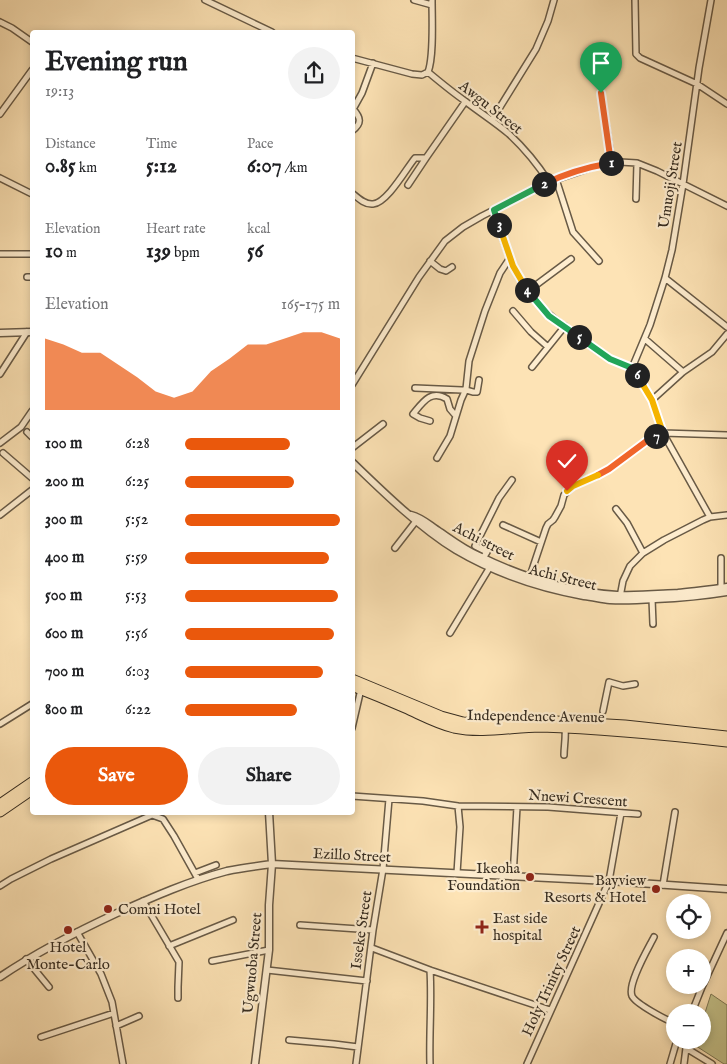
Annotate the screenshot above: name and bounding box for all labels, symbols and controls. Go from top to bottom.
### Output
pin [580,42,622,93]
text: Evening run [45,45,188,80]
button: share [288,47,340,99]
icon: arrive [587,49,615,77]
street label: Awgu Street [454,76,526,138]
text: 19:13 [45,82,74,102]
text: Distance [45,135,96,153]
text: Time [146,135,177,153]
text: Pace [247,135,274,153]
street label: Umuoji Street [654,140,687,230]
pin: 1 [598,150,624,176]
text: 0.85 [45,153,76,180]
text: 5:12 [146,153,177,180]
text: 6:07 [247,153,282,180]
text: 1 [609,154,614,172]
text: km [76,159,97,177]
text: /km [282,159,308,177]
pin: 2 [532,172,556,196]
text: 2 [541,175,548,193]
pin: 3 [486,212,512,238]
text: 3 [497,216,502,234]
text: Elevation [45,220,101,238]
text: Heart rate [146,220,206,238]
text: kcal [247,220,270,238]
text: 10 [45,238,63,265]
text: 139 [146,238,171,265]
text: 56 [247,238,263,265]
text: m [63,244,77,262]
text: bpm [171,244,200,262]
pin: 4 [514,278,540,302]
text: 4 [524,281,531,299]
text: Elevation [45,295,108,315]
text: 165–175 m [281,295,340,315]
pin: 5 [566,324,592,350]
text: 5 [577,328,582,346]
pin: 6 [624,362,650,388]
text: 6 [635,366,640,384]
pin: 7 [644,424,668,448]
text: 7 [653,427,660,445]
text: 100 m [45,434,82,454]
text: 6:28 [125,434,150,454]
pin [546,440,588,491]
icon: check [553,447,581,475]
text: 200 m [45,472,84,492]
text: 6:25 [125,472,149,492]
text: 300 m [45,510,83,530]
text: 5:52 [125,510,148,530]
street label: Achi street [449,517,518,565]
text: 400 m [45,548,84,568]
text: 5:59 [125,548,148,568]
street label: Achi Street [526,560,599,595]
text: 500 m [45,586,82,606]
text: 5:53 [125,586,147,606]
text: 600 m [45,624,83,644]
text: 5:56 [125,624,148,644]
text: 700 m [45,662,84,682]
text: 6:03 [125,662,150,682]
text: 800 m [45,700,83,720]
text: 6:22 [125,700,151,720]
street label: Independence Avenue [467,706,605,727]
button: Save [45,747,188,805]
button: Share [198,747,340,805]
street label: Nnewi Crescent [528,786,628,811]
street label: Ezillo Street [312,844,391,867]
place label: Ikeoha Foundation [447,859,521,895]
marker: Ikeoha Foundation [524,871,536,883]
place label: Bayview Resorts & Hotel [544,871,647,907]
marker: Bayview Resorts & Hotel [650,883,662,895]
street label: Isseke Street [347,890,376,971]
map controls [666,894,711,1049]
button: locate [666,894,711,939]
place label: Comni Hotel [118,900,201,919]
marker: Comni Hotel [102,903,114,915]
place label: East side hospital [493,909,548,945]
street label: Ugwuoba Street [239,912,266,1014]
marker: East side hospital [475,920,489,934]
street label: Holy Trinity Street [518,923,585,1039]
marker: Hotel Monte-Carlo [62,924,74,936]
place label: Hotel Monte-Carlo [26,938,110,974]
button: + [666,949,711,994]
button: − [666,1004,711,1049]

